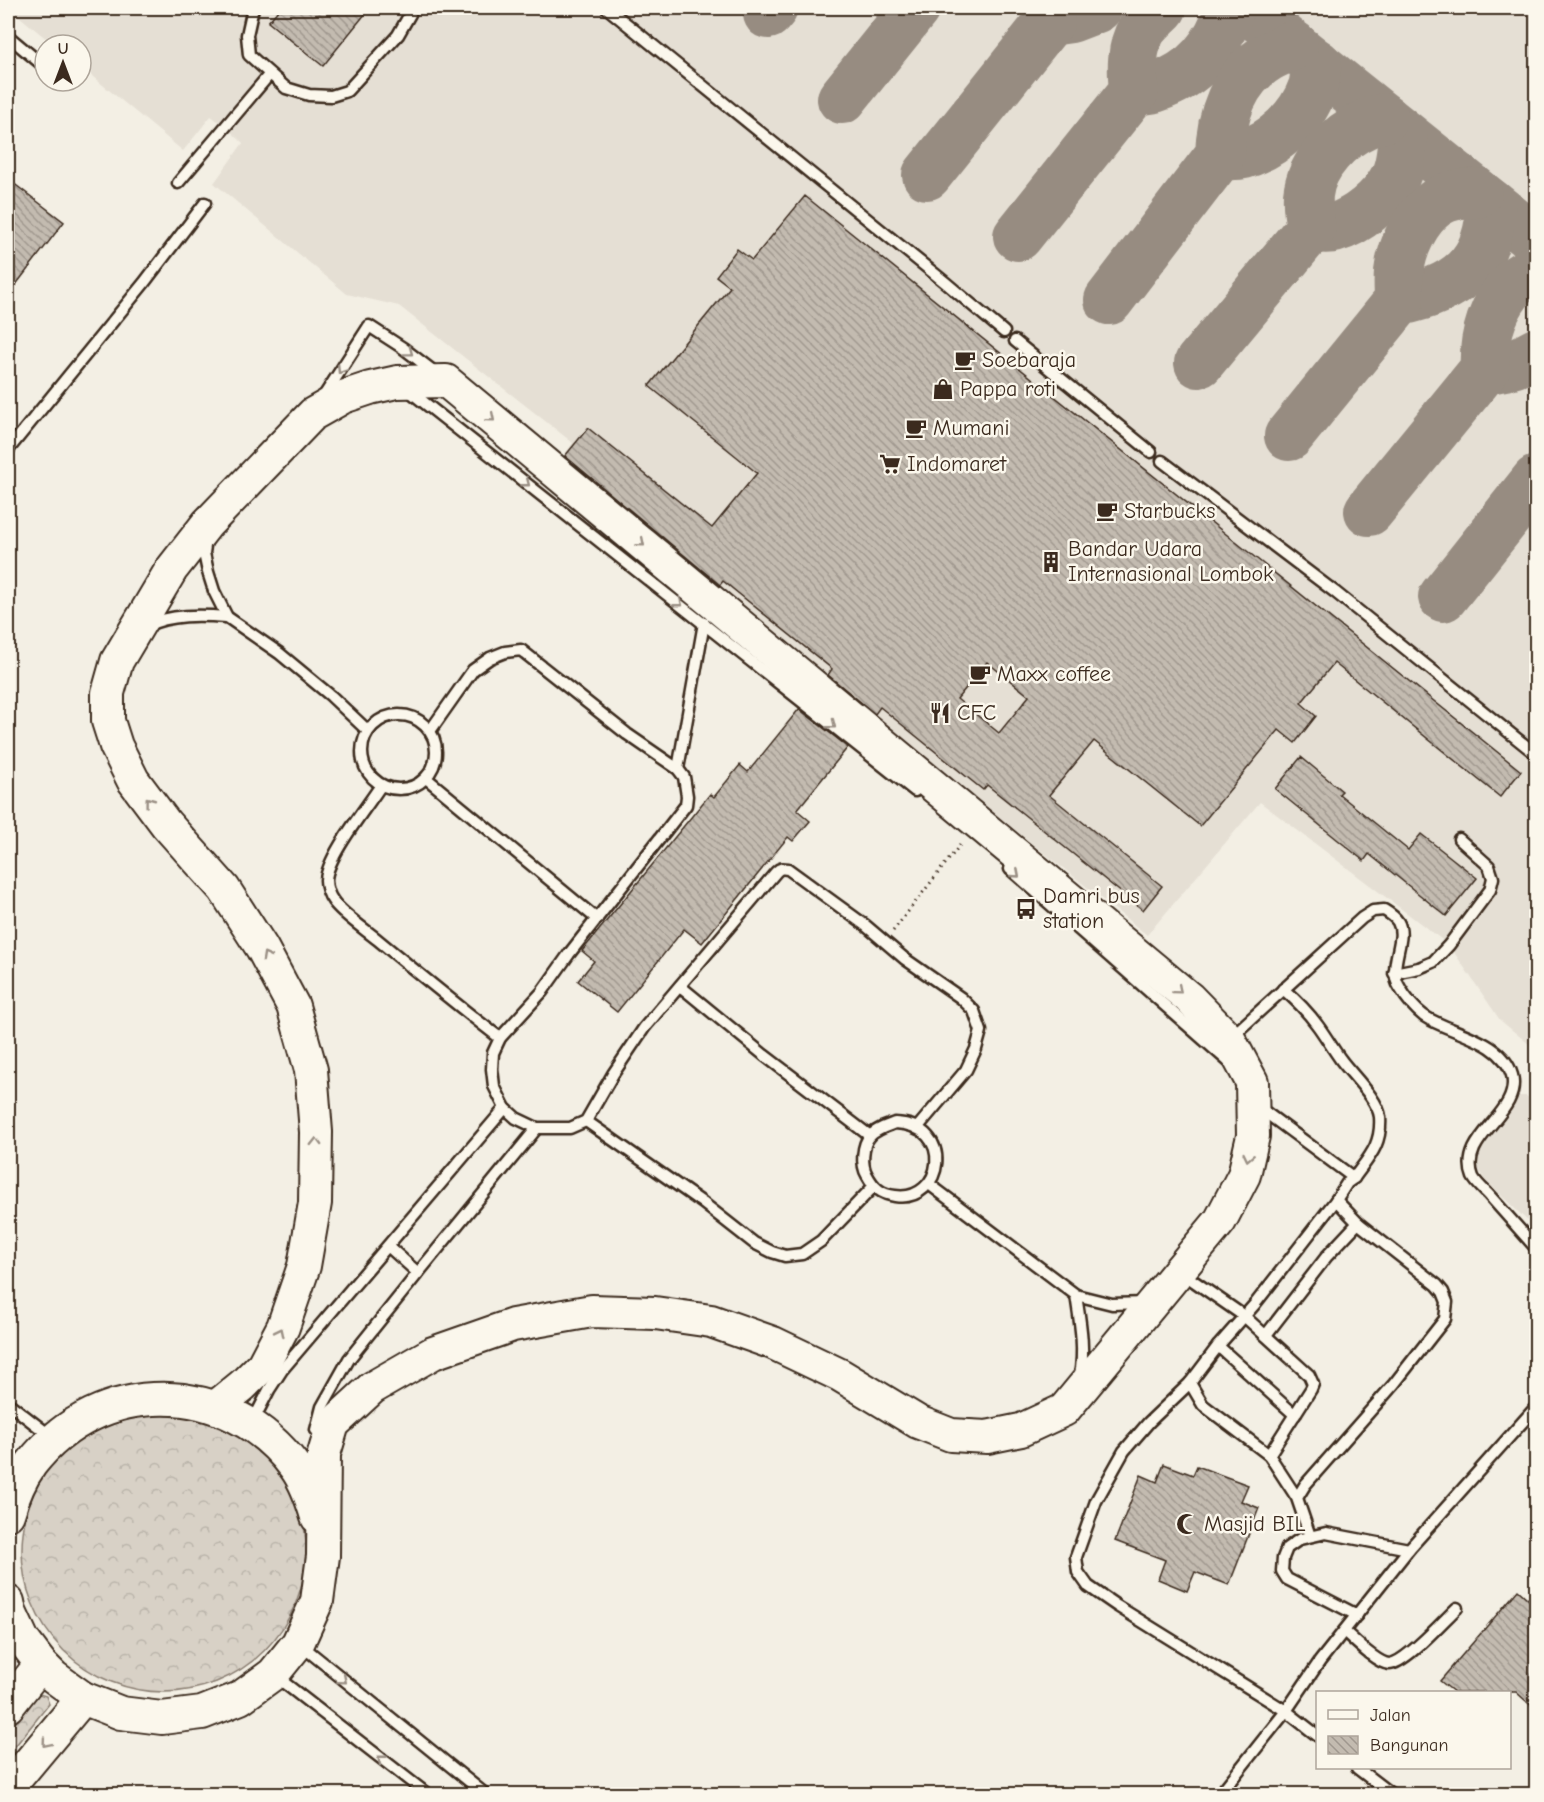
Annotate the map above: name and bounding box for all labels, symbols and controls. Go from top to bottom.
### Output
north arrow [33,33,93,93]
text: U [58,40,68,58]
one-way arrow [402,345,413,356]
place label: Soebaraja [982,347,1076,373]
cafe icon: Soebaraja [953,348,977,372]
one-way arrow [337,363,348,374]
place label: Pappa roti [960,376,1056,402]
shop icon: Pappa roti [931,377,955,401]
one-way arrow [484,411,495,422]
place label: Mumani [933,415,1009,441]
cafe icon: Mumani [904,416,928,440]
place label: Indomaret [907,451,1007,477]
supermarket icon: Indomaret [878,452,902,476]
one-way arrow [519,475,530,486]
place label: Starbucks [1124,498,1215,524]
cafe icon: Starbucks [1095,499,1119,523]
one-way arrow [634,536,645,547]
place label: Bandar Udara Internasional Lombok [1068,536,1274,587]
building icon: Bandar Udara Internasional Lombok [1039,550,1063,574]
one-way arrow [672,596,683,607]
place label: Maxx coffee [997,661,1111,687]
cafe icon: Maxx coffee [968,662,992,686]
place label: CFC [957,700,996,726]
restaurant icon: CFC [928,701,952,725]
one-way arrow [825,717,836,728]
one-way arrow [145,797,156,808]
one-way arrow [1009,867,1019,878]
place label: Damri bus station [1043,883,1140,934]
bus stop icon: Damri bus station [1014,897,1038,921]
one-way arrow [262,952,273,963]
one-way arrow [1172,982,1183,993]
one-way arrow [310,1137,322,1146]
one-way arrow [1243,1152,1256,1162]
one-way arrow [273,1327,285,1338]
place label: Masjid BIL [1204,1511,1305,1537]
mosque icon: Masjid BIL [1175,1512,1199,1536]
one-way arrow [337,1673,348,1684]
legend [1316,1691,1511,1769]
text: Jalan [1370,1705,1411,1726]
text: Bangunan [1370,1735,1448,1756]
one-way arrow [42,1736,53,1747]
one-way arrow [377,1755,388,1766]

